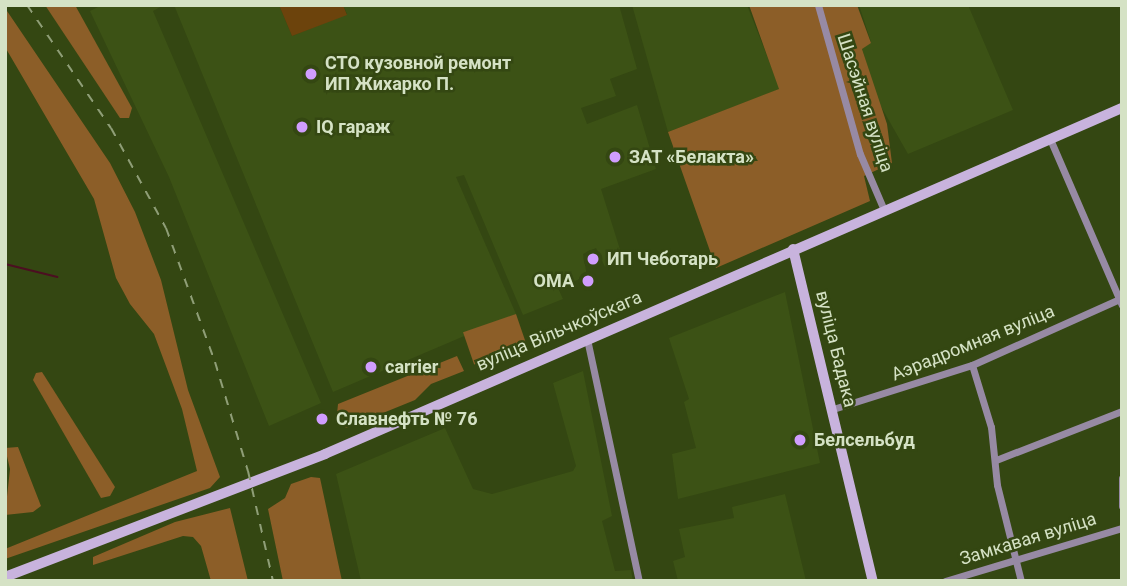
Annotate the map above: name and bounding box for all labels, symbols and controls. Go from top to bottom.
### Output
street label: Шасэйная вуліца [832,31,898,175]
place label: СТО кузовной ремонт ИП Жихарко П. [325,53,511,96]
marker: СТО кузовной ремонт ИП Жихарко П. [303,66,319,82]
place label: IQ гараж [316,116,391,138]
marker: IQ гараж [294,119,310,135]
place label: ЗАТ «Белакта» [629,146,754,168]
marker: ЗАТ «Белакта» [607,149,623,165]
place label: ИП Чеботарь [607,248,718,270]
marker: ИП Чеботарь [585,251,601,267]
place label: ОМА [534,270,574,292]
marker: ОМА [580,273,596,289]
street label: вуліца Вільчкоўскага [473,286,645,376]
street label: вуліца Бадака [811,288,861,410]
street label: Аэрадромная вуліца [888,300,1058,386]
place label: carrier [385,356,438,378]
marker: carrier [363,359,379,375]
place label: Славнефть № 76 [336,408,477,430]
marker: Славнефть № 76 [314,411,330,427]
place label: Белсельбуд [814,429,915,451]
marker: Белсельбуд [792,432,808,448]
street label: Замкавая вуліца [957,508,1099,570]

